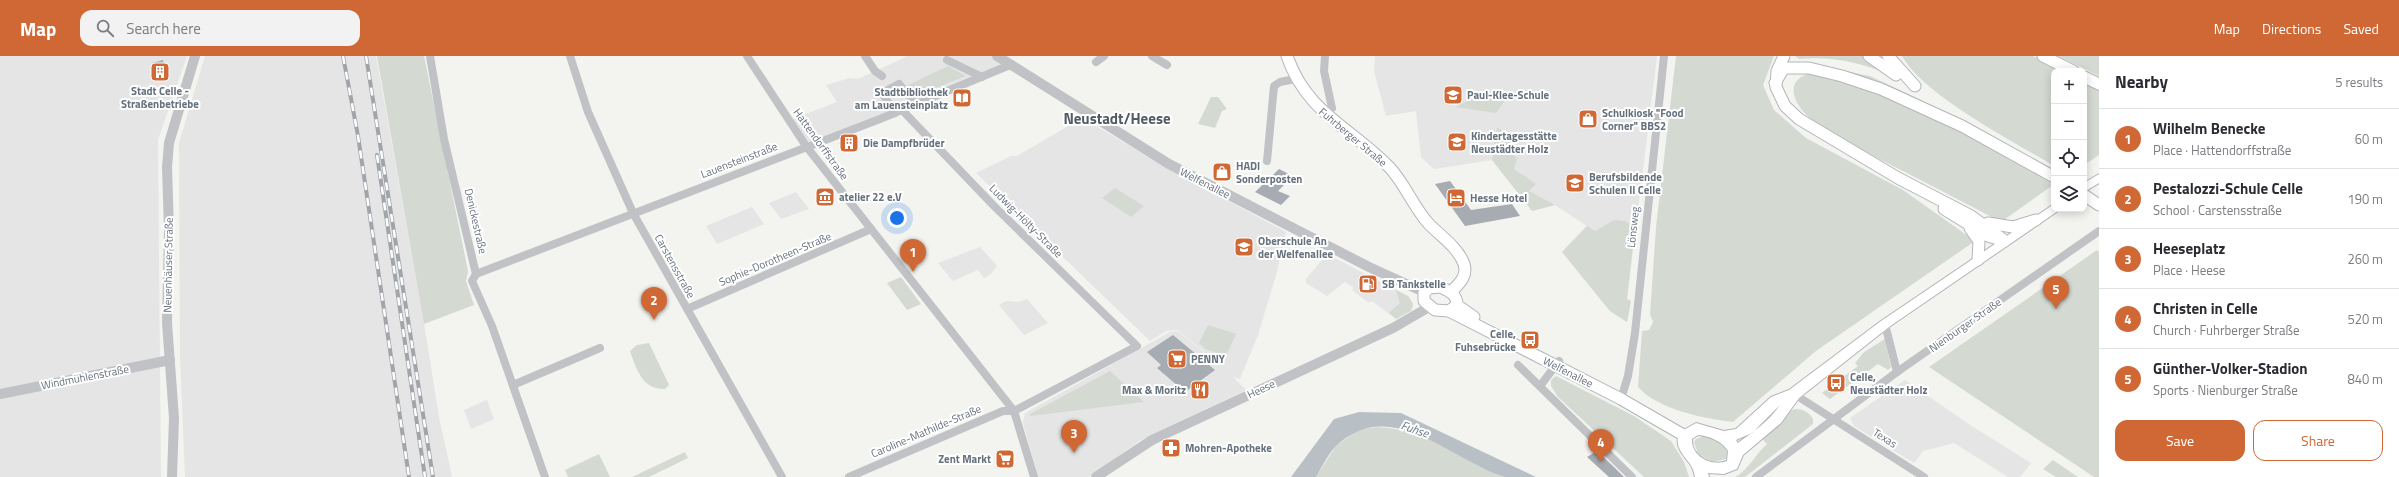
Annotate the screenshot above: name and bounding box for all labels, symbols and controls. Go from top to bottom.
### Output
search box [80,10,360,46]
text: Map [20,14,56,43]
icon: search [94,17,116,39]
text: Search here [126,17,201,40]
text: Map [2214,18,2240,39]
text: Directions [2262,18,2321,39]
text: Saved [2343,18,2379,39]
building icon: Stadt Celle - Straßenbetriebe [149,61,171,83]
map controls [2051,68,2087,212]
button: + [2051,68,2087,104]
text: Nearby [2115,69,2168,95]
text: 5 results [2335,72,2383,92]
place label: Stadt Celle - Straßenbetriebe [121,83,199,112]
place label: Stadtbibliothek am Lauensteinplatz [855,84,948,113]
school or university icon: Paul-Klee-Schule [1442,84,1464,106]
library icon: Stadtbibliothek am Lauensteinplatz [951,87,973,109]
place label: Paul-Klee-Schule [1467,87,1550,103]
street label: Fuhrberger Straße [1315,104,1391,171]
button: − [2051,104,2087,140]
street label: Hattendorffstraße [790,105,853,183]
place label: Schulkiosk "Food Corner" BBS2 [1602,105,1684,134]
district label: Neustadt/Heese [1063,107,1171,130]
shop icon: Schulkiosk "Food Corner" BBS2 [1577,108,1599,130]
text: Wilhelm Benecke [2153,117,2265,140]
place label: Kindertagesstätte Neustädter Holz [1471,128,1557,157]
text: 1 [2124,129,2132,149]
text: 60 m [2355,129,2383,149]
school or university icon: Kindertagesstätte Neustädter Holz [1446,131,1468,153]
building icon: Die Dampfbrüder [838,132,860,154]
place label: Die Dampfbrüder [863,135,945,151]
street label: Lauensteinstraße [698,138,780,182]
button: locate [2051,140,2087,176]
text: Place · Hattendorffstraße [2153,140,2291,160]
place label: HADI Sonderposten [1236,158,1302,187]
shop icon: HADI Sonderposten [1211,161,1233,183]
street label: Welfenallee [1177,164,1233,203]
place label: Berufsbildende Schulen II Celle [1589,169,1662,198]
school or university icon: Berufsbildende Schulen II Celle [1564,172,1586,194]
button: layers [2051,176,2087,212]
text: Pestalozzi-Schule Celle [2153,177,2303,200]
street label: Ludwig-Hölty-Straße [986,181,1067,262]
museum icon: atelier 22 e.V [814,186,836,208]
street label: Denickestraße [461,187,491,256]
hotel icon: Hesse Hotel [1445,187,1467,209]
place label: atelier 22 e.V [839,189,902,205]
text: 2 [2124,189,2132,209]
text: 190 m [2347,189,2383,209]
place label: Hesse Hotel [1470,190,1527,206]
text: School · Carstensstraße [2153,200,2282,220]
street label: Lönsweg [1623,205,1643,248]
your location [887,208,907,228]
street label: Neuenhäuser Straße [159,217,177,313]
street label: Sophie-Dorotheen-Straße [716,228,834,290]
street label: Carstensstraße [651,231,699,301]
place label: Oberschule An der Welfenallee [1258,233,1334,262]
school or university icon: Oberschule An der Welfenallee [1233,236,1255,258]
text: Heeseplatz [2153,237,2225,260]
pin: 1 [900,239,926,272]
text: 3 [2124,249,2132,269]
text: 260 m [2347,249,2383,269]
text: Place · Heese [2153,260,2225,280]
fuel station icon: SB Tankstelle [1357,273,1379,295]
place label: SB Tankstelle [1382,276,1446,292]
pin: 5 [2043,276,2069,309]
pin: 2 [641,287,667,320]
street label: Nienburger Straße [1926,294,2005,356]
text: Christen in Celle [2153,297,2258,320]
text: 4 [2124,309,2132,329]
text: 520 m [2347,309,2383,329]
text: Church · Fuhrberger Straße [2153,320,2299,340]
place label: Celle, Fuhsebrücke [1455,326,1516,355]
bus stop icon: Celle, Fuhsebrücke [1519,329,1541,351]
supermarket icon: PENNY [1166,348,1188,370]
place label: PENNY [1191,351,1226,367]
street label: Welfenallee [1540,353,1596,392]
text: Günther-Volker-Stadion [2153,357,2308,380]
street label: Windmühlenstraße [40,361,131,393]
place label: Celle, Neustädter Holz [1850,369,1927,398]
text: 5 [2124,369,2132,389]
text: 840 m [2347,369,2383,389]
bus stop icon: Celle, Neustädter Holz [1825,372,1847,394]
street label: Heese [1244,375,1278,402]
restaurant icon: Max & Moritz [1189,379,1211,401]
text: Sports · Nienburger Straße [2153,380,2298,400]
place label: Max & Moritz [1122,382,1186,398]
street label: Caroline-Mathilde-Straße [868,400,984,462]
water label: Fuhse [1399,415,1433,443]
pin: 3 [1061,420,1087,453]
button: Save [2115,420,2245,461]
button: Share [2253,420,2383,461]
street label: Texas [1870,424,1900,452]
pin: 4 [1588,429,1614,462]
pharmacy icon: Mohren-Apotheke [1160,437,1182,459]
place label: Mohren-Apotheke [1185,440,1272,456]
supermarket icon: Zent Markt [994,448,1016,470]
place label: Zent Markt [938,451,991,467]

